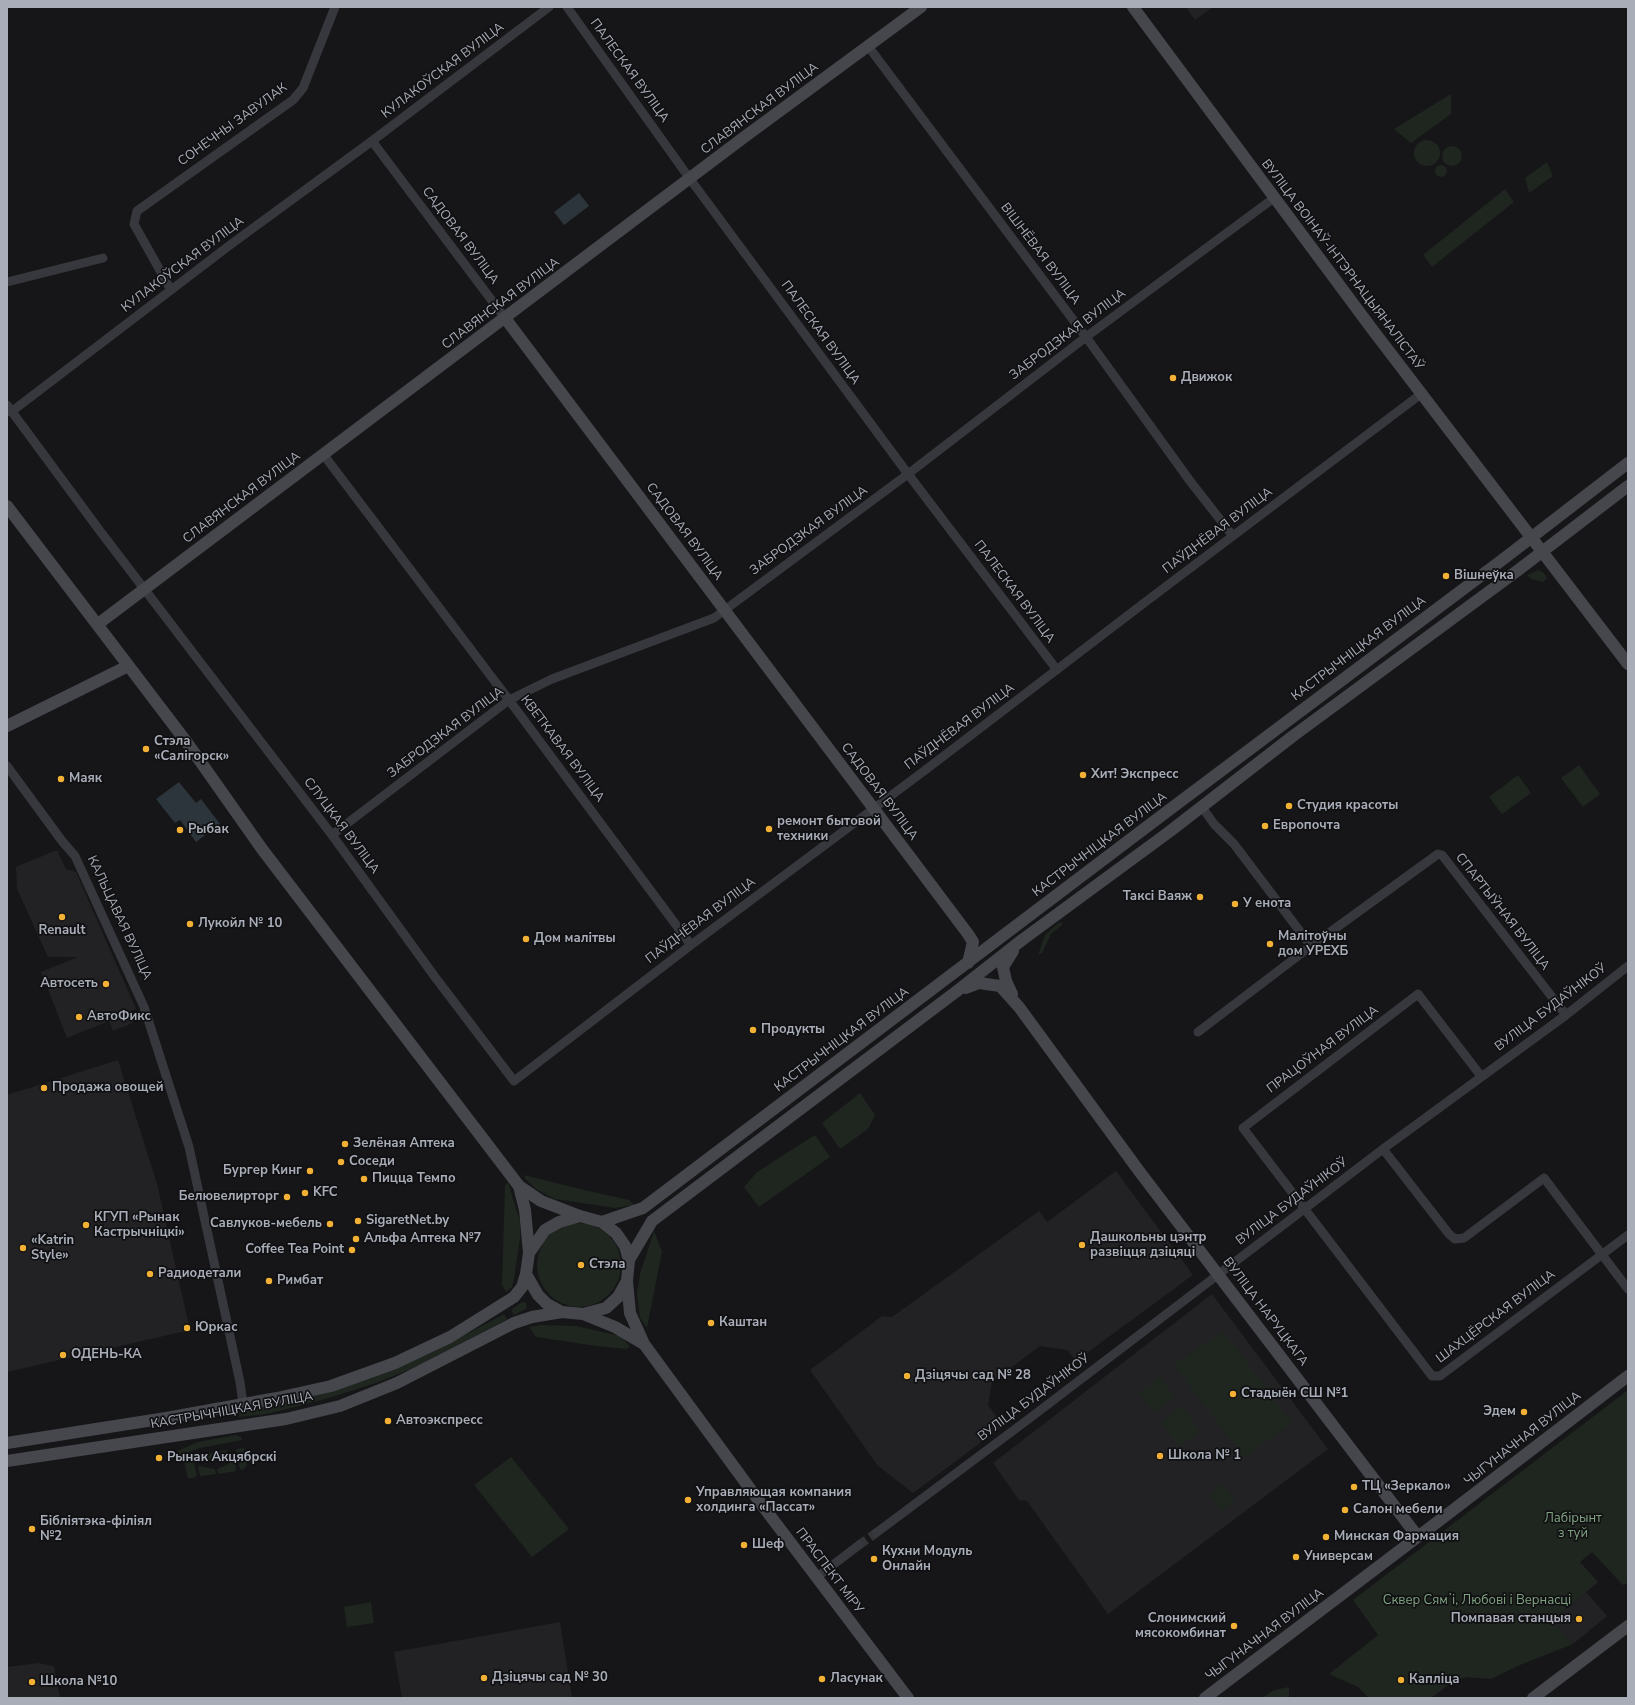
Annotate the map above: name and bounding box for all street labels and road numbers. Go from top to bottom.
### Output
street label: ПАЛЕСКАЯ ВУЛІЦА [586,16,672,126]
street label: КУЛАКОЎСКАЯ ВУЛІЦА [379,20,507,122]
street label: СЛАВЯНСКАЯ ВУЛІЦА [698,60,822,158]
street label: СОНЕЧНЫ ЗАВУЛАК [175,80,291,170]
street label: ВУЛІЦА ВОІНАЎ-ІНТЭРНАЦЫЯНАЛІСТАЎ [1258,157,1426,373]
street label: САДОВАЯ ВУЛІЦА [418,184,502,288]
street label: ВІШНЁВАЯ ВУЛІЦА [997,200,1083,308]
street label: КУЛАКОЎСКАЯ ВУЛІЦА [119,214,247,316]
street label: СЛАВЯНСКАЯ ВУЛІЦА [439,255,563,353]
street label: ПАЛЕСКАЯ ВУЛІЦА [777,278,863,388]
street label: ЗАБРОДЗКАЯ ВУЛІЦА [1007,286,1129,384]
street label: СЛАВЯНСКАЯ ВУЛІЦА [180,449,304,547]
street label: САДОВАЯ ВУЛІЦА [642,480,726,584]
street label: ЗАБРОДЗКАЯ ВУЛІЦА [747,483,871,579]
street label: ПАЎДНЁВАЯ ВУЛІЦА [1160,485,1276,577]
street label: ПАЛЕСКАЯ ВУЛІЦА [970,538,1058,646]
street label: КАСТРЫЧНІЦКАЯ ВУЛІЦА [1289,593,1429,705]
street label: ПАЎДНЁВАЯ ВУЛІЦА [902,681,1018,773]
street label: ЗАБРОДЗКАЯ ВУЛІЦА [385,684,507,782]
street label: КВЕТКАВАЯ ВУЛІЦА [517,693,607,805]
street label: САДОВАЯ ВУЛІЦА [837,740,921,844]
street label: СЛУЦКАЯ ВУЛІЦА [300,775,382,877]
street label: КАСТРЫЧНІЦКАЯ ВУЛІЦА [1030,789,1170,901]
street label: СПАРТЫЎНАЯ ВУЛІЦА [1451,850,1553,974]
street label: КАЛЬЦАВАЯ ВУЛІЦА [83,853,155,983]
street label: ПАЎДНЁВАЯ ВУЛІЦА [643,875,759,967]
street label: ВУЛІЦА БУДАЎНІКОЎ [1492,961,1610,1055]
street label: КАСТРЫЧНІЦКАЯ ВУЛІЦА [772,984,912,1096]
street label: ПРАЦОЎНАЯ ВУЛІЦА [1264,1003,1382,1097]
street label: ВУЛІЦА БУДАЎНІКОЎ [1233,1155,1351,1249]
street label: ВУЛІЦА НАРУЦКАГА [1219,1255,1311,1369]
street label: ШАХЦЁРСКАЯ ВУЛІЦА [1433,1267,1559,1367]
street label: ВУЛІЦА БУДАЎНІКОЎ [975,1351,1093,1445]
street label: КАСТРЫЧНІЦКАЯ ВУЛІЦА [150,1389,314,1433]
street label: ЧЫГУНАЧНАЯ ВУЛІЦА [1462,1389,1584,1489]
street label: ПРАСПЕКТ МІРУ [792,1525,866,1617]
street label: ЧЫГУНАЧНАЯ ВУЛІЦА [1203,1585,1327,1685]

